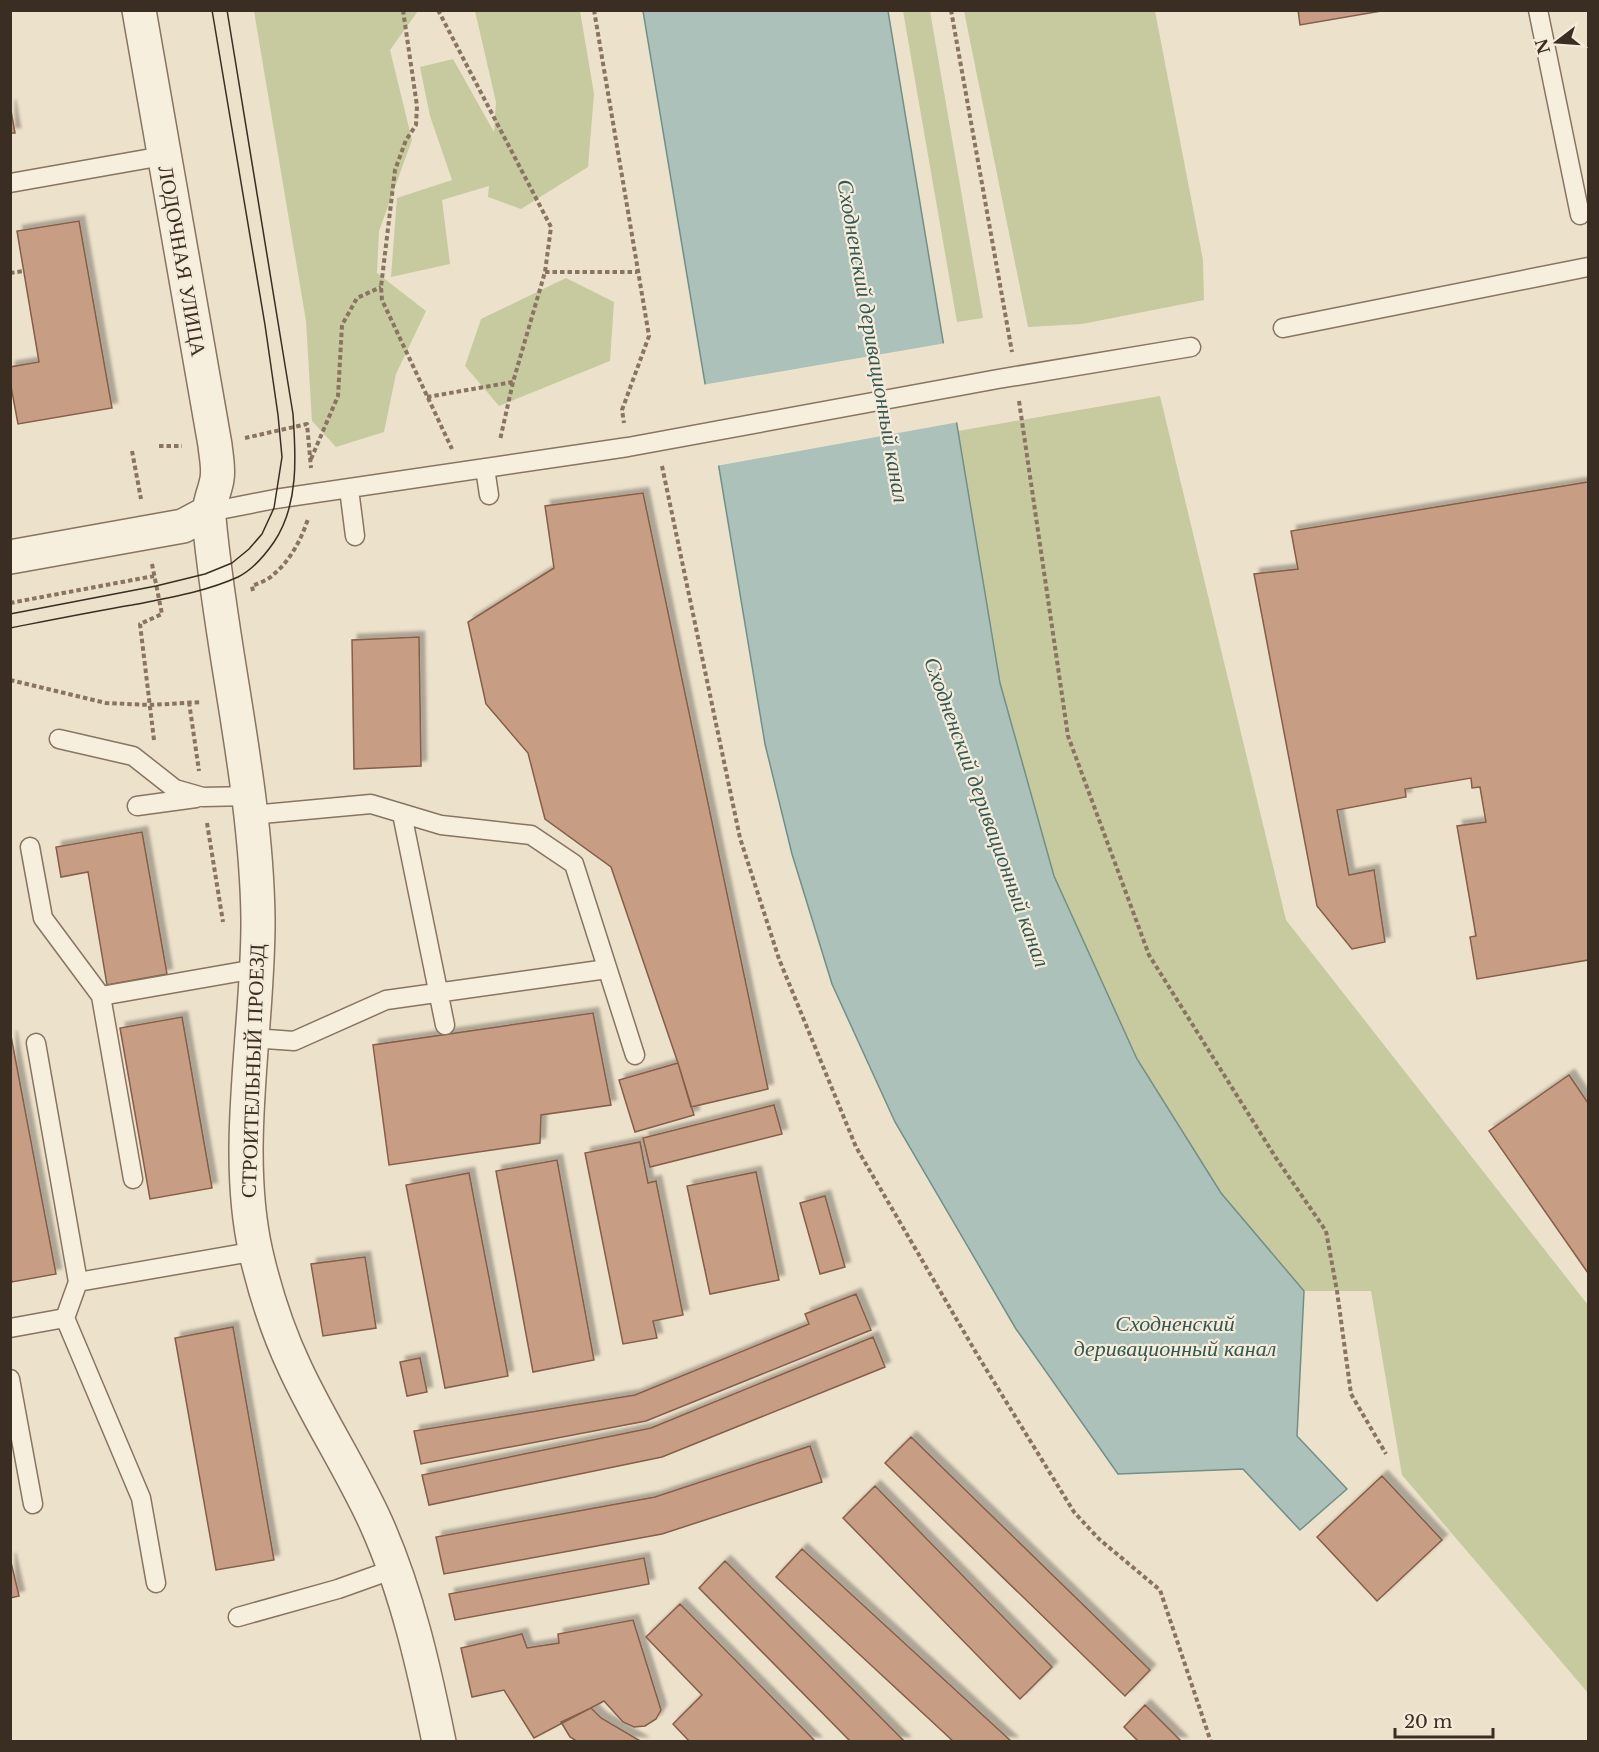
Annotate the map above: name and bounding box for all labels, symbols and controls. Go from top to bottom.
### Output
north arrow [1527,12,1587,72]
text: N [1531,36,1554,57]
street label: ЛОДОЧНАЯ УЛИЦА [152,163,212,359]
water label: Сходненский деривационный канал [831,177,915,505]
water label: Сходненский деривационный канал [918,653,1056,971]
street label: СТРОИТЕЛЬНЫЙ ПРОЕЗД [236,943,270,1199]
water label: Сходненский деривационный канал [1074,1310,1276,1362]
scale bar [1395,1701,1492,1739]
text: 20 m [1404,1711,1452,1733]

